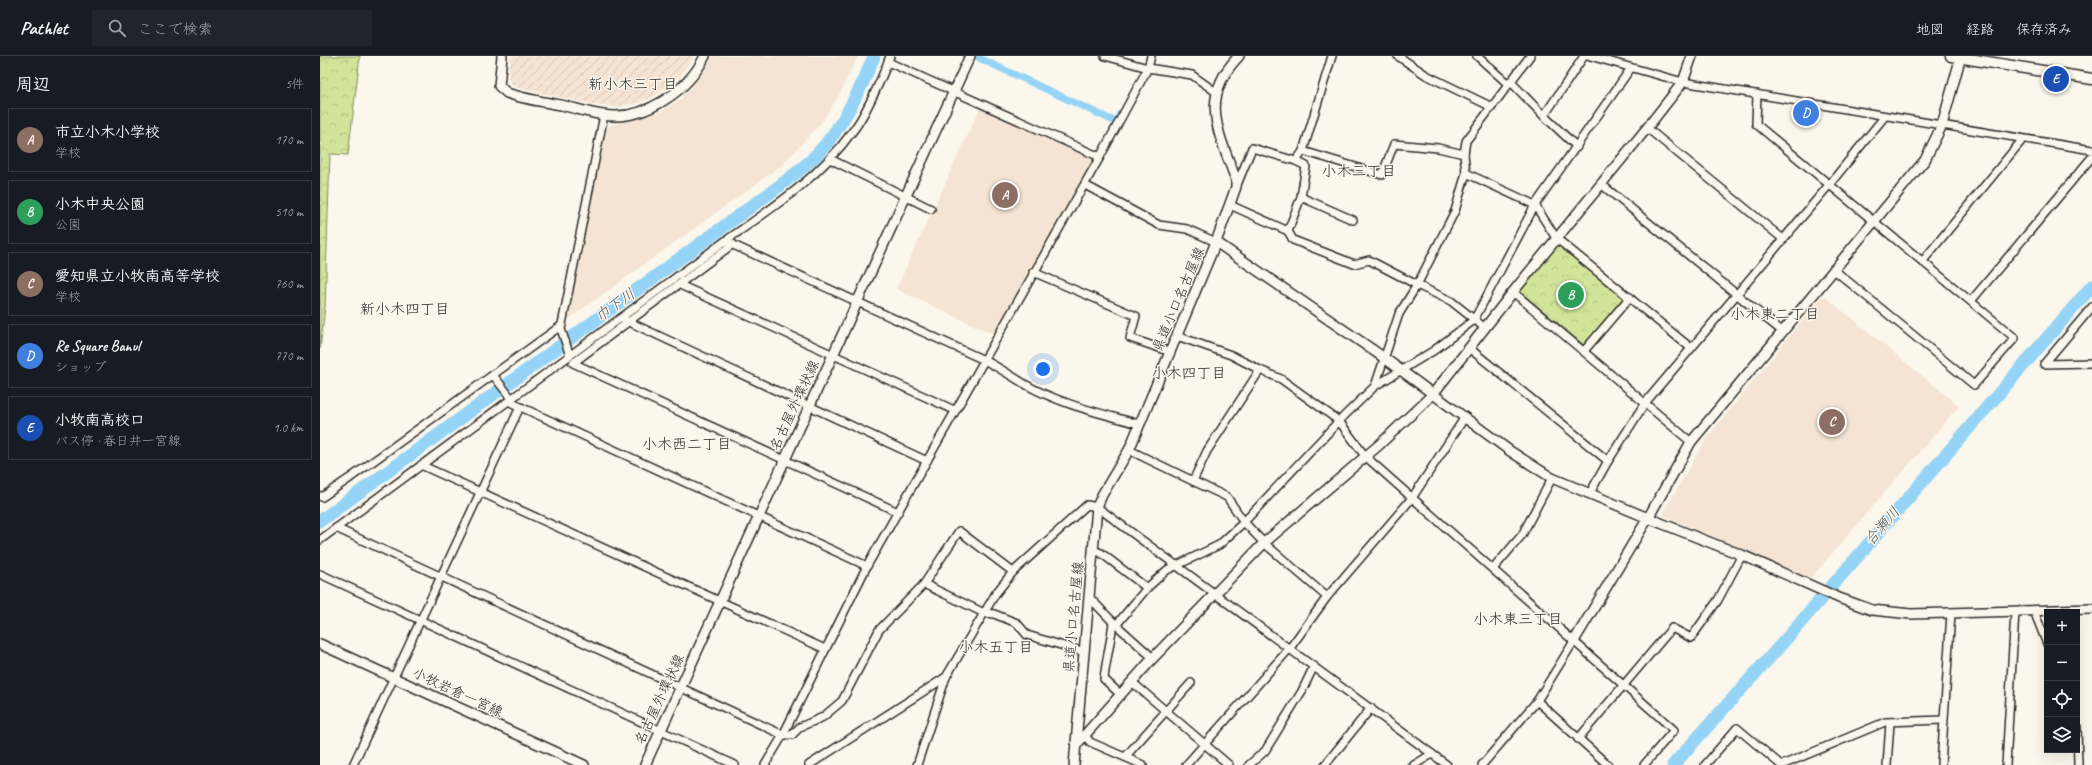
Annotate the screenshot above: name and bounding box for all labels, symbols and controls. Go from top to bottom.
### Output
search box [92,10,372,46]
text: Pathlet [20,16,68,40]
icon: search [106,17,128,39]
text: ここで検索 [138,20,213,39]
text: 地図 [1916,21,1944,38]
text: 経路 [1966,21,1994,38]
text: 保存済み [2016,21,2072,38]
pin: E [2043,64,2069,94]
text: 周辺 [16,74,50,95]
district label: 新小木三丁目 [588,75,678,94]
text: 5件 [285,76,304,92]
pin: D [1793,98,1819,128]
text: 市立小木小学校 [55,123,160,142]
text: A [27,132,33,148]
text: 170 m [275,132,303,148]
text: 学校 [55,145,81,161]
district label: 小木三丁目 [1321,162,1397,181]
pin: A [992,180,1018,210]
text: 小木中央公園 [55,195,145,214]
text: B [27,204,33,220]
text: 510 m [275,204,303,220]
text: 公園 [55,217,81,233]
street label: 県道小口名古屋線 [1149,244,1208,354]
text: 愛知県立小牧南高等学校 [55,267,220,286]
text: C [27,276,33,292]
text: 760 m [275,276,303,292]
pin: B [1558,280,1584,310]
water label: 巾下川 [592,284,639,326]
text: 学校 [55,289,81,305]
district label: 新小木四丁目 [360,300,450,319]
district label: 小木東二丁目 [1730,305,1820,324]
text: Re Square Banul [55,337,140,356]
text: D [26,348,34,364]
text: 770 m [275,348,303,364]
street label: 名古屋外環状線 [766,357,823,453]
text: ショップ [55,359,106,375]
your location [1033,359,1053,379]
district label: 小木四丁目 [1151,364,1227,383]
pin: C [1819,407,1845,437]
text: 小牧南高校口 [55,411,145,430]
text: E [27,420,33,436]
text: 1.0 km [273,420,303,436]
text: バス停 · 春日井一宮線 [55,433,181,449]
district label: 小木西二丁目 [642,435,732,454]
water label: 合瀬川 [1860,503,1904,550]
street label: 県道小口名古屋線 [1060,561,1087,674]
map controls [2044,609,2080,753]
button: + [2044,609,2080,645]
district label: 小木東三丁目 [1473,610,1563,629]
district label: 小木五丁目 [958,638,1034,657]
button: − [2044,645,2080,681]
street label: 名古屋外環状線 [631,651,688,747]
street label: 小牧岩倉一宮線 [410,664,506,721]
button: locate [2044,681,2080,717]
button: layers [2044,717,2080,753]

